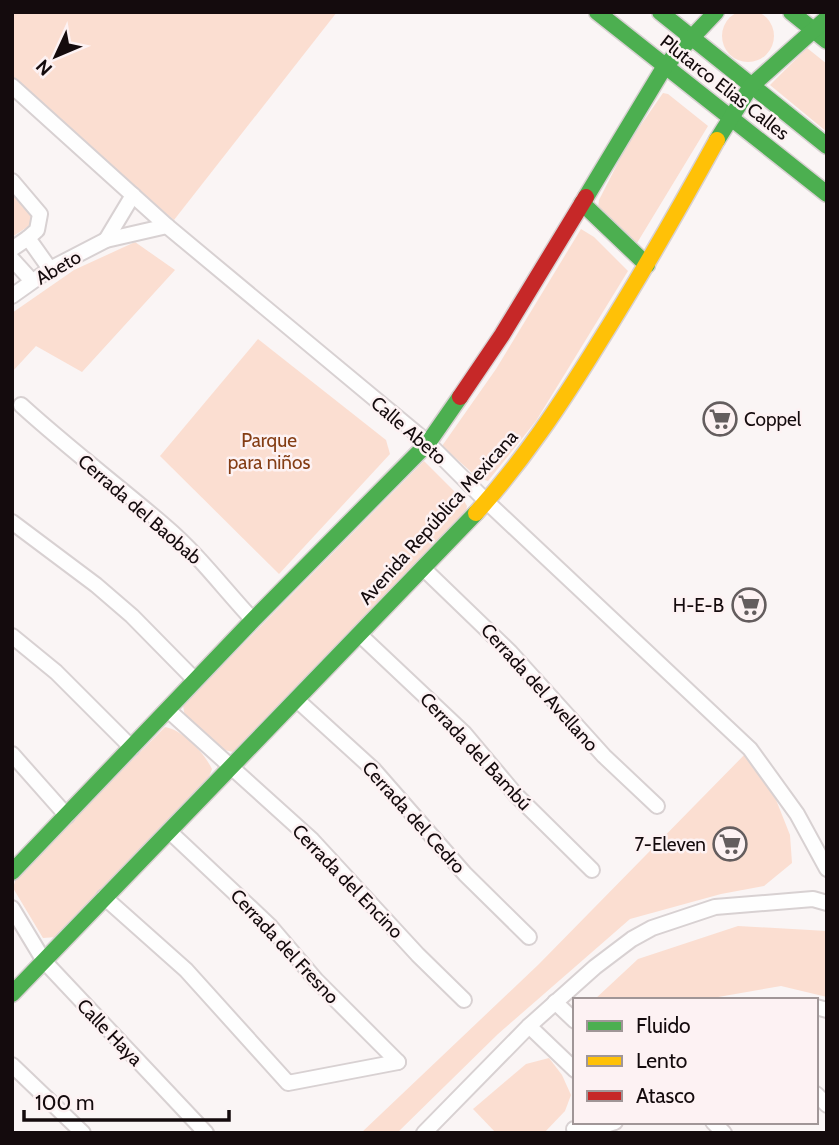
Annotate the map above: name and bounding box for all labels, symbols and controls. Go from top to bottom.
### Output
north arrow [21,21,91,91]
street label: Plutarco Elias Calles [656,30,794,145]
text: N [31,55,57,80]
street label: Abeto [31,245,85,290]
street label: Calle Abeto [366,391,451,469]
supermarket icon: Coppel [701,400,739,438]
place label: Coppel [744,408,802,431]
street label: Avenida República Mexicana [354,426,523,609]
park label: Parque para niños [228,429,310,474]
street label: Cerrada del Baobab [73,449,206,569]
supermarket icon: H-E-B [730,586,768,624]
place label: H-E-B [673,594,724,617]
street label: Cerrada del Avellano [476,619,603,756]
street label: Cerrada del Bambú [415,688,536,815]
street label: Cerrada del Cedro [357,756,470,878]
street label: Cerrada del Encino [287,819,408,943]
supermarket icon: 7-Eleven [711,825,749,863]
place label: 7-Eleven [635,833,706,856]
street label: Cerrada del Fresno [226,884,344,1009]
street label: Calle Haya [72,994,147,1071]
legend [573,998,818,1124]
text: Fluido [636,1013,691,1038]
text: Lento [636,1048,687,1073]
scale bar [24,1078,229,1122]
text: Atasco [636,1083,695,1108]
text: 100 m [35,1090,94,1115]

